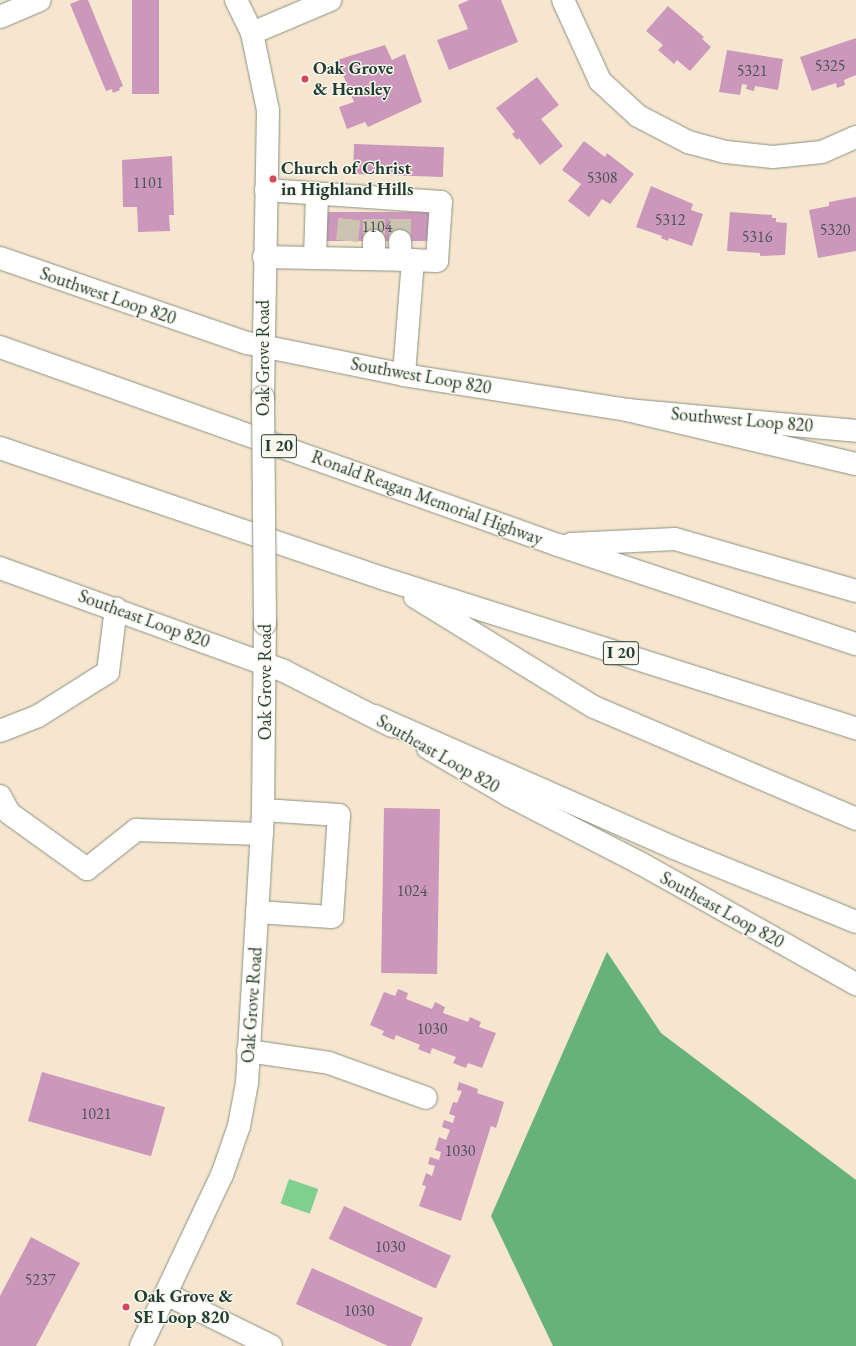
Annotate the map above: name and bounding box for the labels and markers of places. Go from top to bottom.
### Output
place label: Oak Grove & Hensley [313,58,393,100]
marker: Oak Grove & Hensley [300,74,310,84]
place label: Church of Christ in Highland Hills [281,158,413,200]
marker: Church of Christ in Highland Hills [268,174,278,184]
place label: Oak Grove & SE Loop 820 [134,1286,233,1328]
marker: Oak Grove & SE Loop 820 [121,1302,131,1312]

